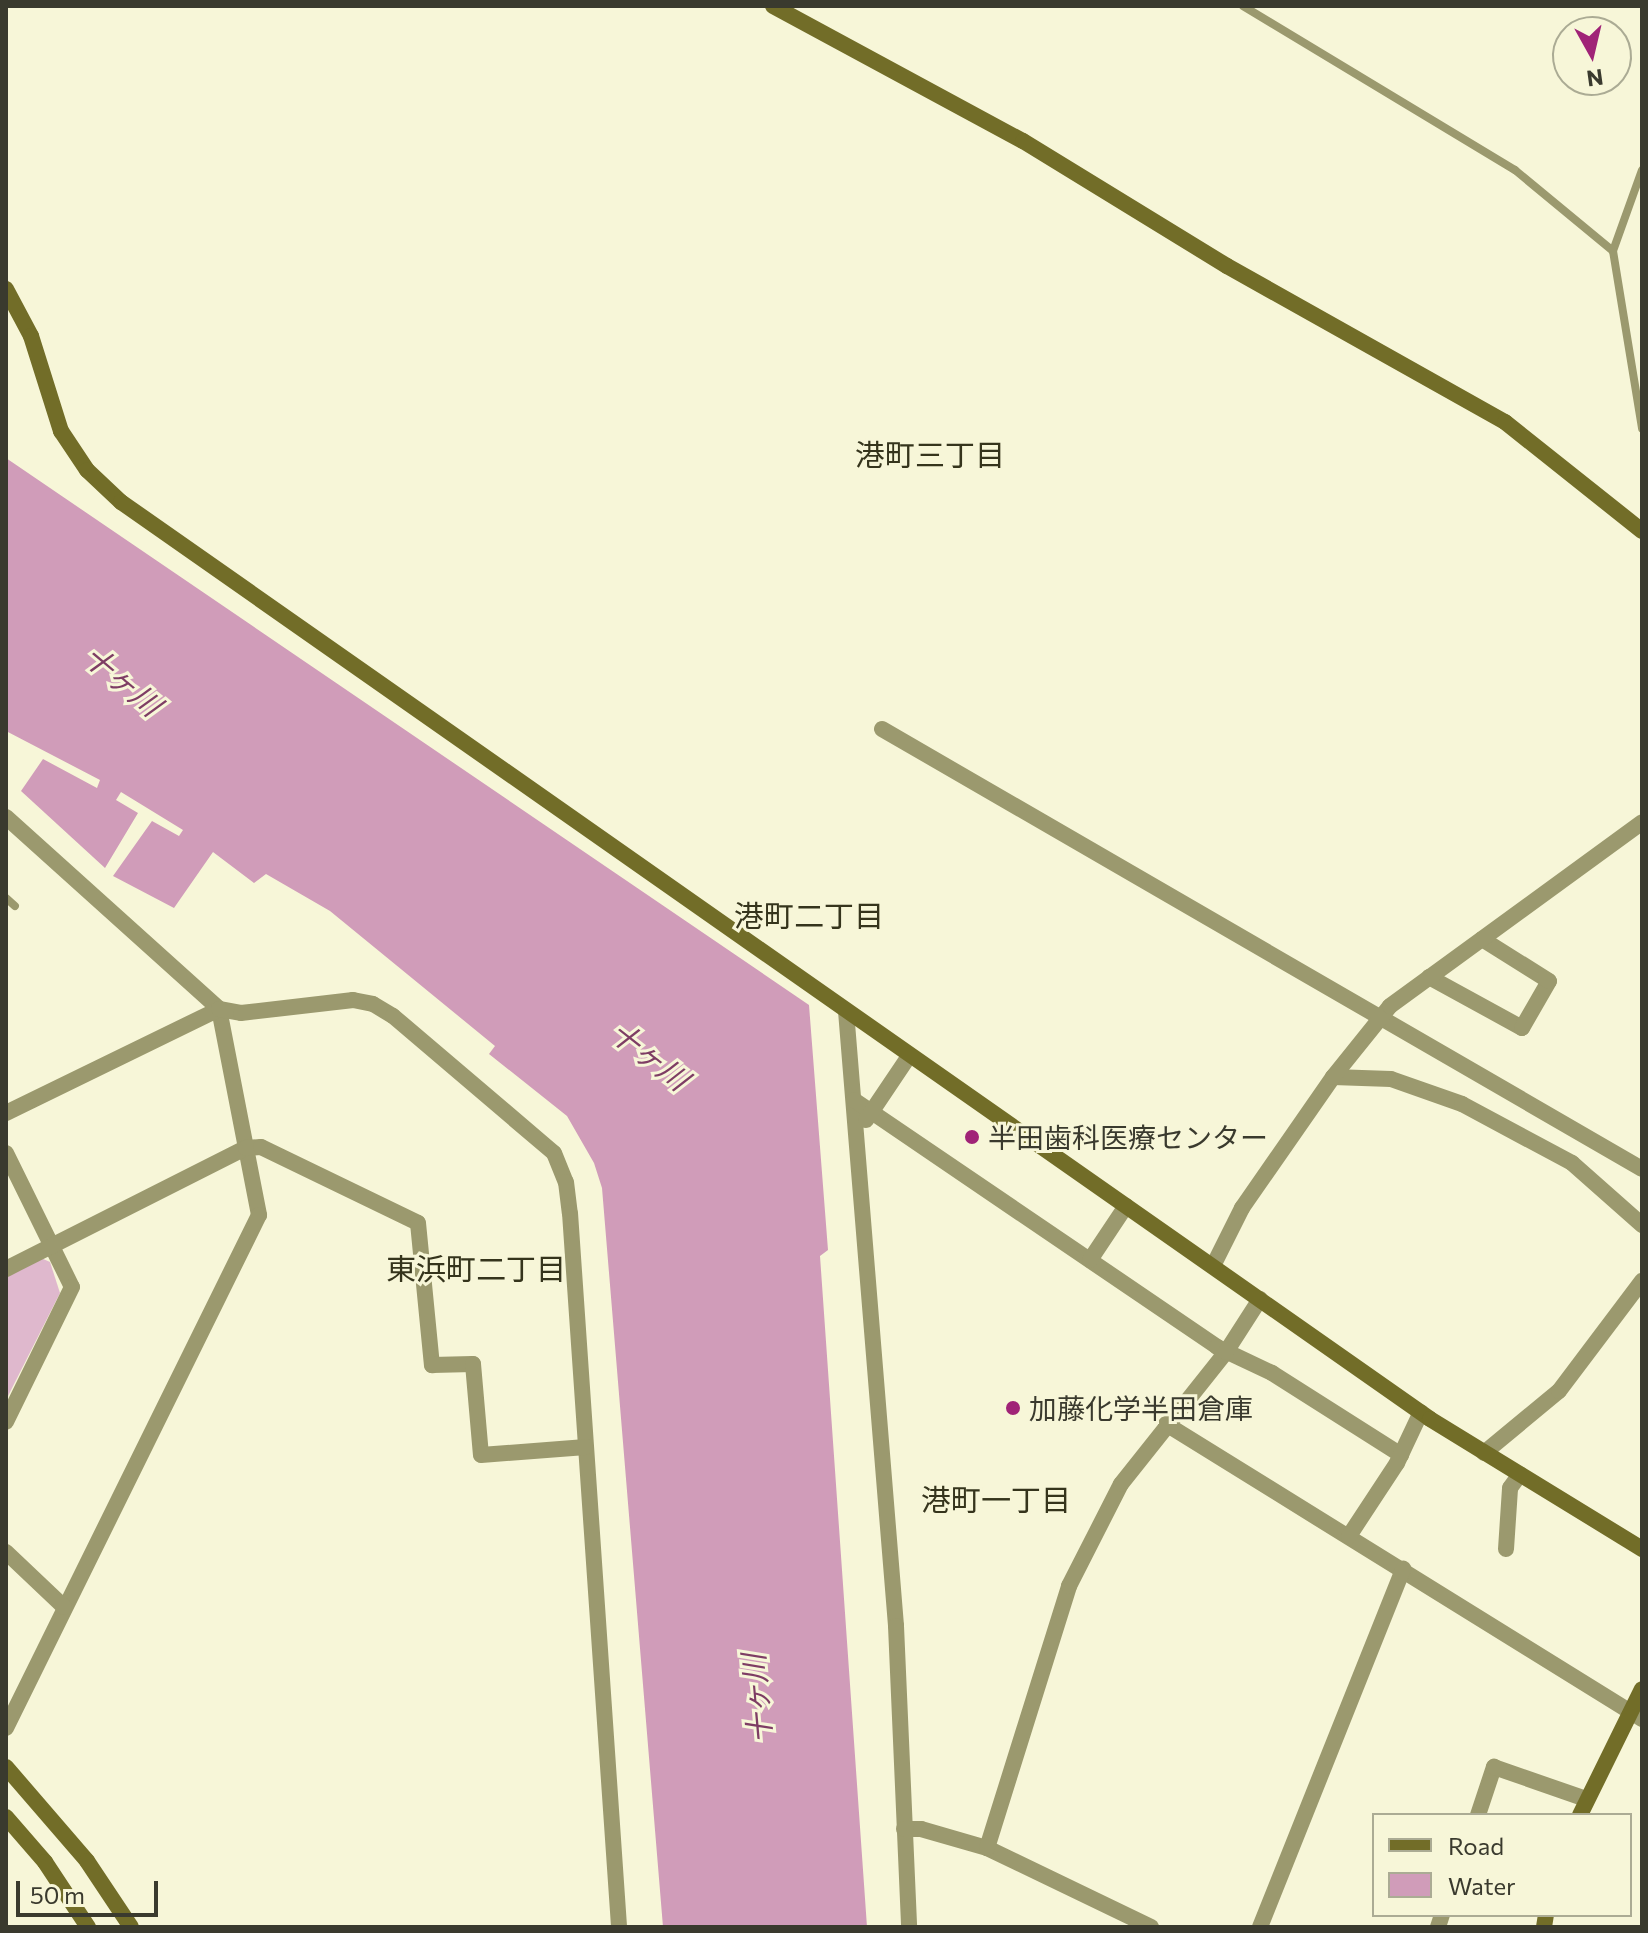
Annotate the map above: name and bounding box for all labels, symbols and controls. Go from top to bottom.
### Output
north arrow [1552,16,1632,96]
text: N [1585,64,1605,93]
district label: 港町三丁目 [855,436,1005,472]
water label: 十ヶ川 [77,637,169,723]
district label: 港町二丁目 [734,897,884,933]
water label: 十ヶ川 [603,1013,697,1097]
place label: 半田歯科医療センター [988,1120,1268,1154]
marker: 半田歯科医療センター [963,1128,981,1146]
district label: 東浜町二丁目 [386,1250,566,1286]
place label: 加藤化学半田倉庫 [1029,1391,1253,1425]
marker: 加藤化学半田倉庫 [1004,1399,1022,1417]
district label: 港町一丁目 [921,1481,1071,1517]
water label: 十ヶ川 [734,1653,778,1745]
legend [1372,1813,1632,1917]
text: Road [1448,1831,1504,1860]
scale bar [20,1865,162,1915]
text: Water [1448,1871,1516,1900]
text: 50 m [30,1880,85,1909]

